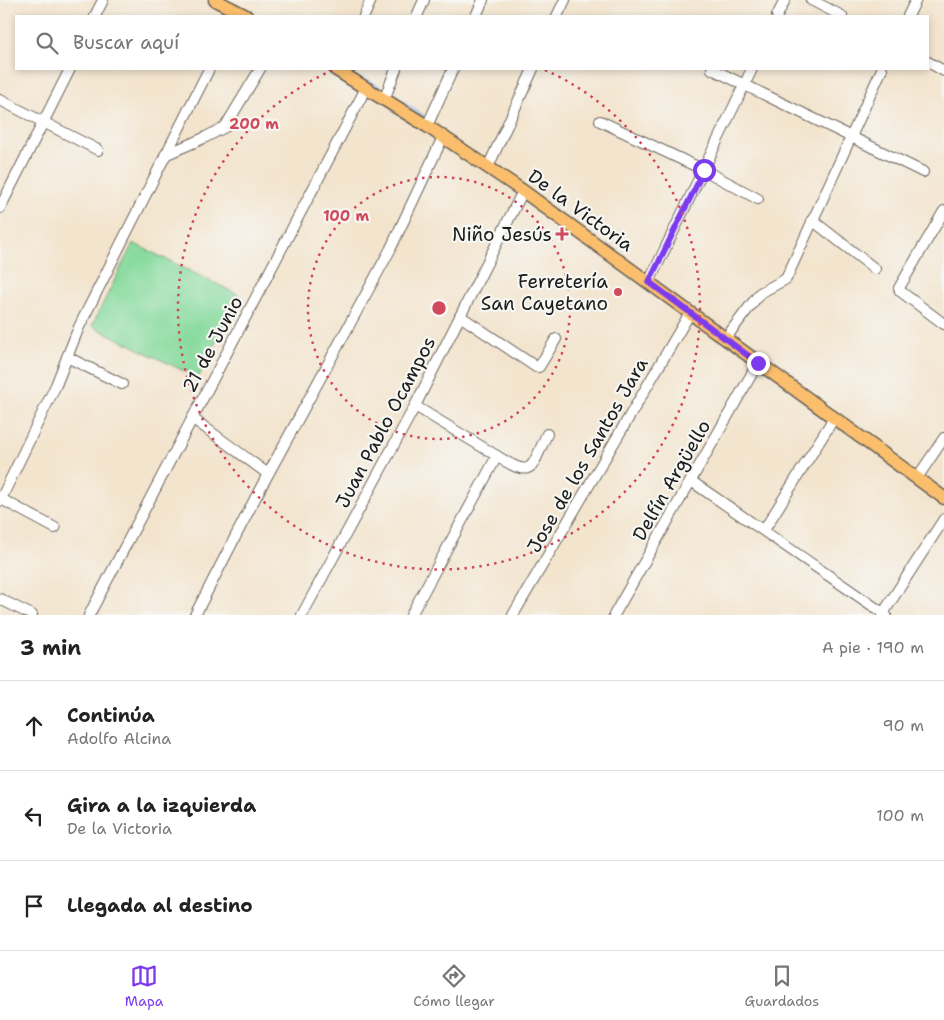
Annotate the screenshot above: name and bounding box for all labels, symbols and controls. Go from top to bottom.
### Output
search box [15,15,929,70]
icon: search [33,29,61,57]
text: Buscar aquí [73,30,179,55]
text: 200 m [229,114,279,134]
route start [693,159,716,182]
street label: De la Victoria [523,164,639,257]
text: 100 m [323,206,369,226]
place label: Niño Jesús [452,222,552,247]
marker: Niño Jesús [556,228,568,240]
place label: Ferretería San Cayetano [481,269,608,316]
marker: Ferretería San Cayetano [612,286,624,298]
street label: 21 de Junio [177,292,248,397]
centre of rings [430,299,448,317]
street label: Juan Pablo Ocampos [330,332,441,512]
route end [747,352,770,375]
street label: Jose de los Santos Jara [521,353,654,557]
street label: Delfín Argüello [627,415,716,545]
text: 3 min [20,634,81,662]
text: A pie · 190 m [822,637,924,658]
text: Continúa [67,703,155,728]
icon: ahead [20,712,48,740]
text: 90 m [883,715,924,736]
text: Adolfo Alcina [67,728,171,749]
text: Gira a la izquierda [67,793,256,818]
icon: left [20,802,48,830]
text: 100 m [876,805,924,826]
text: De la Victoria [67,818,172,839]
icon: arrive [20,892,48,920]
text: Llegada al destino [67,893,253,918]
tab: Mapa [125,962,164,1010]
tab: Cómo llegar [413,962,495,1010]
tab: Guardados [745,962,819,1010]

